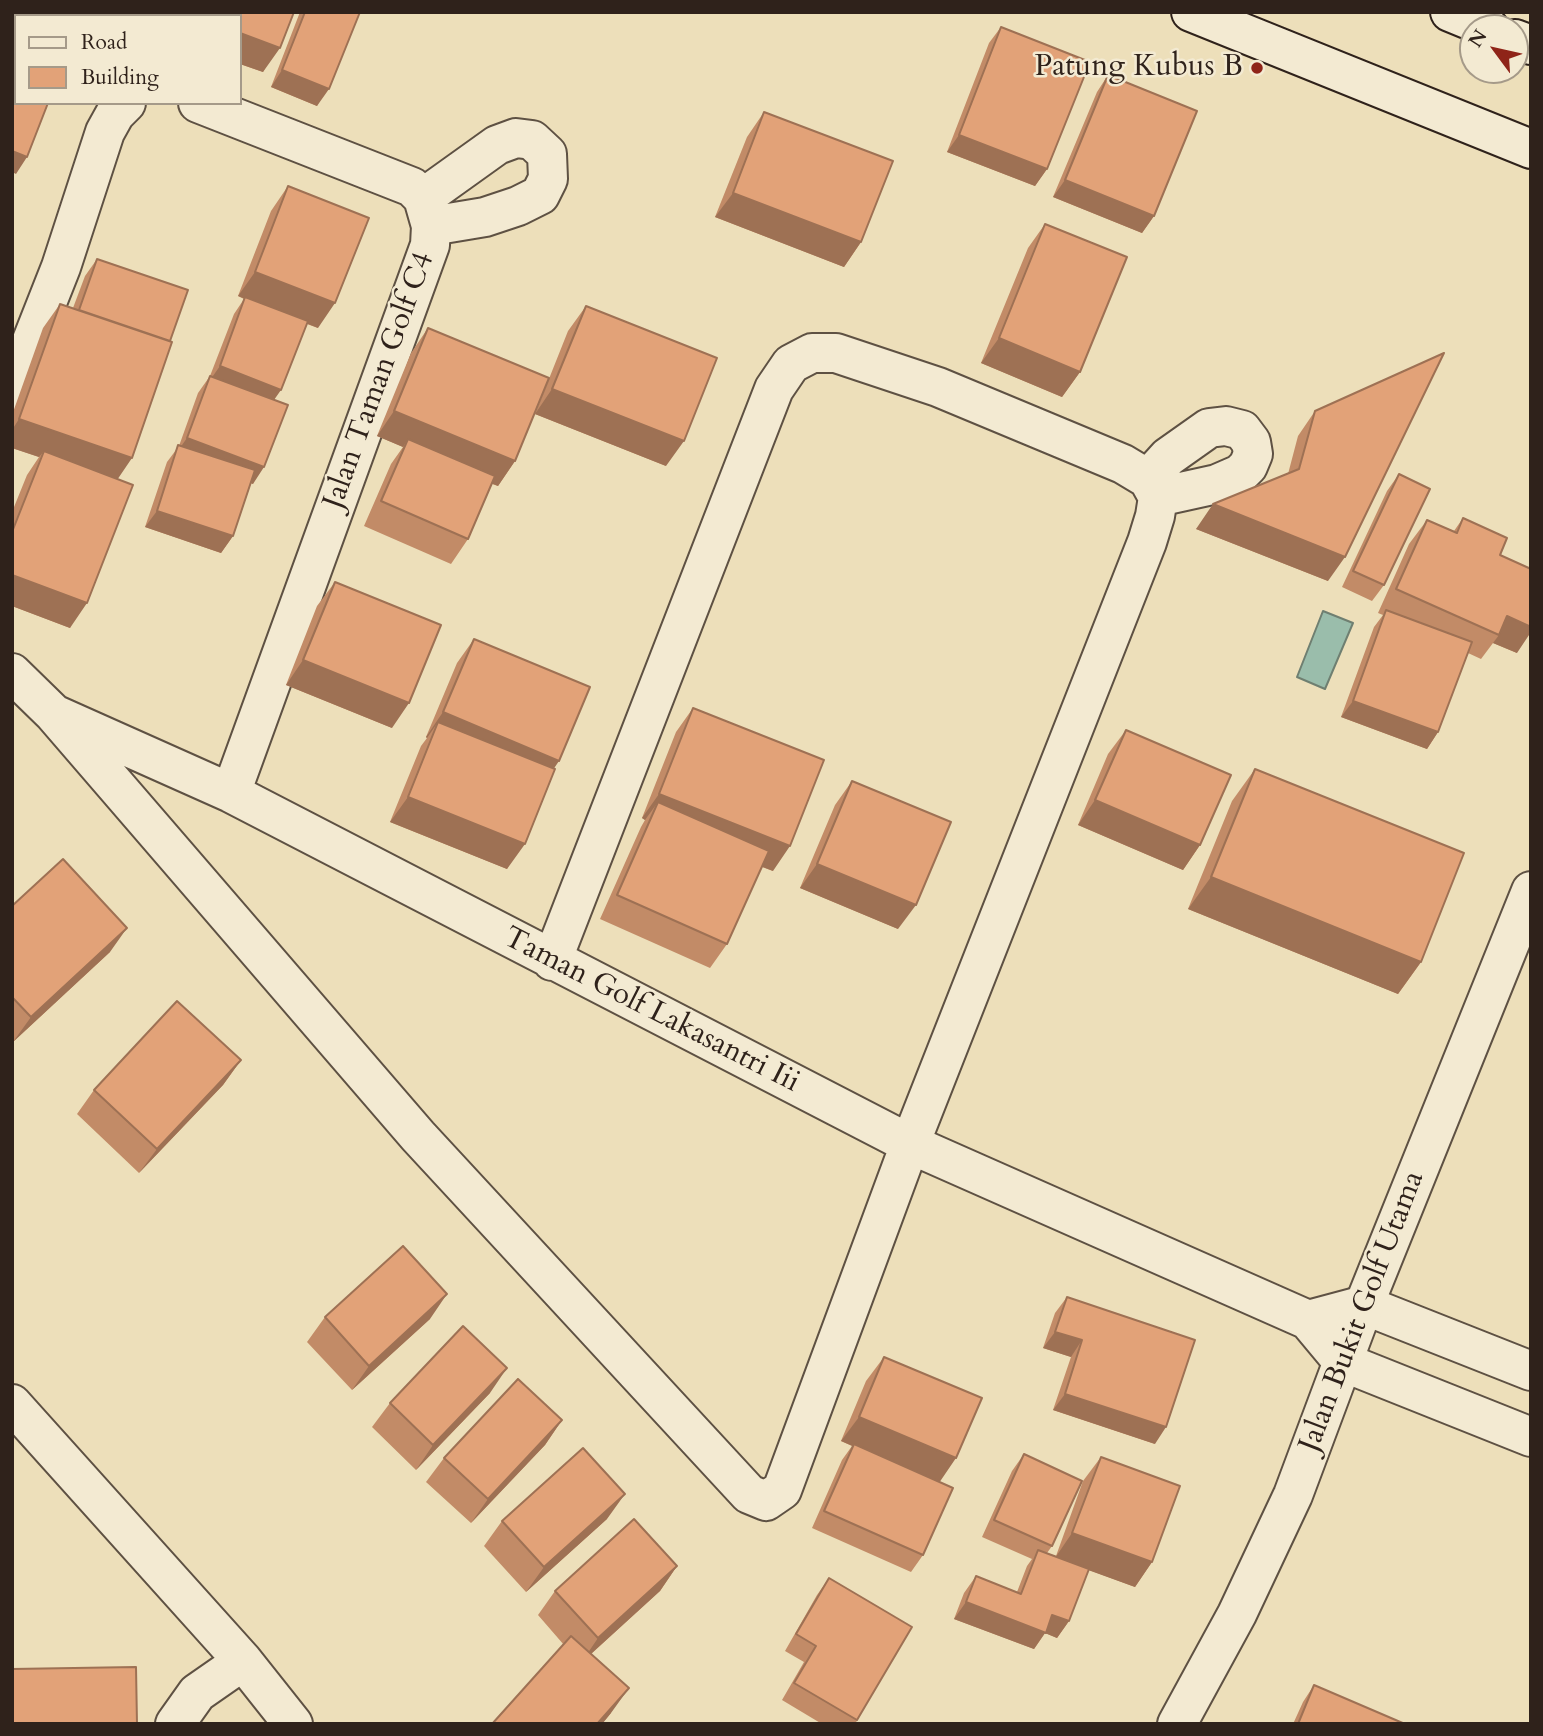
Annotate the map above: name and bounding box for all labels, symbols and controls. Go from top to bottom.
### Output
legend [14,14,242,105]
north arrow [1459,14,1529,84]
text: N [1463,25,1493,53]
text: Road [81,28,127,57]
place label: Patung Kubus B [1035,50,1243,86]
marker: Patung Kubus B [1249,60,1265,76]
text: Building [81,63,159,92]
street label: Jalan Taman Golf C4 [317,248,443,514]
street label: Taman Golf Lakasantri Iii [497,921,805,1101]
street label: Jalan Bukit Golf Utama [1293,1167,1433,1457]

